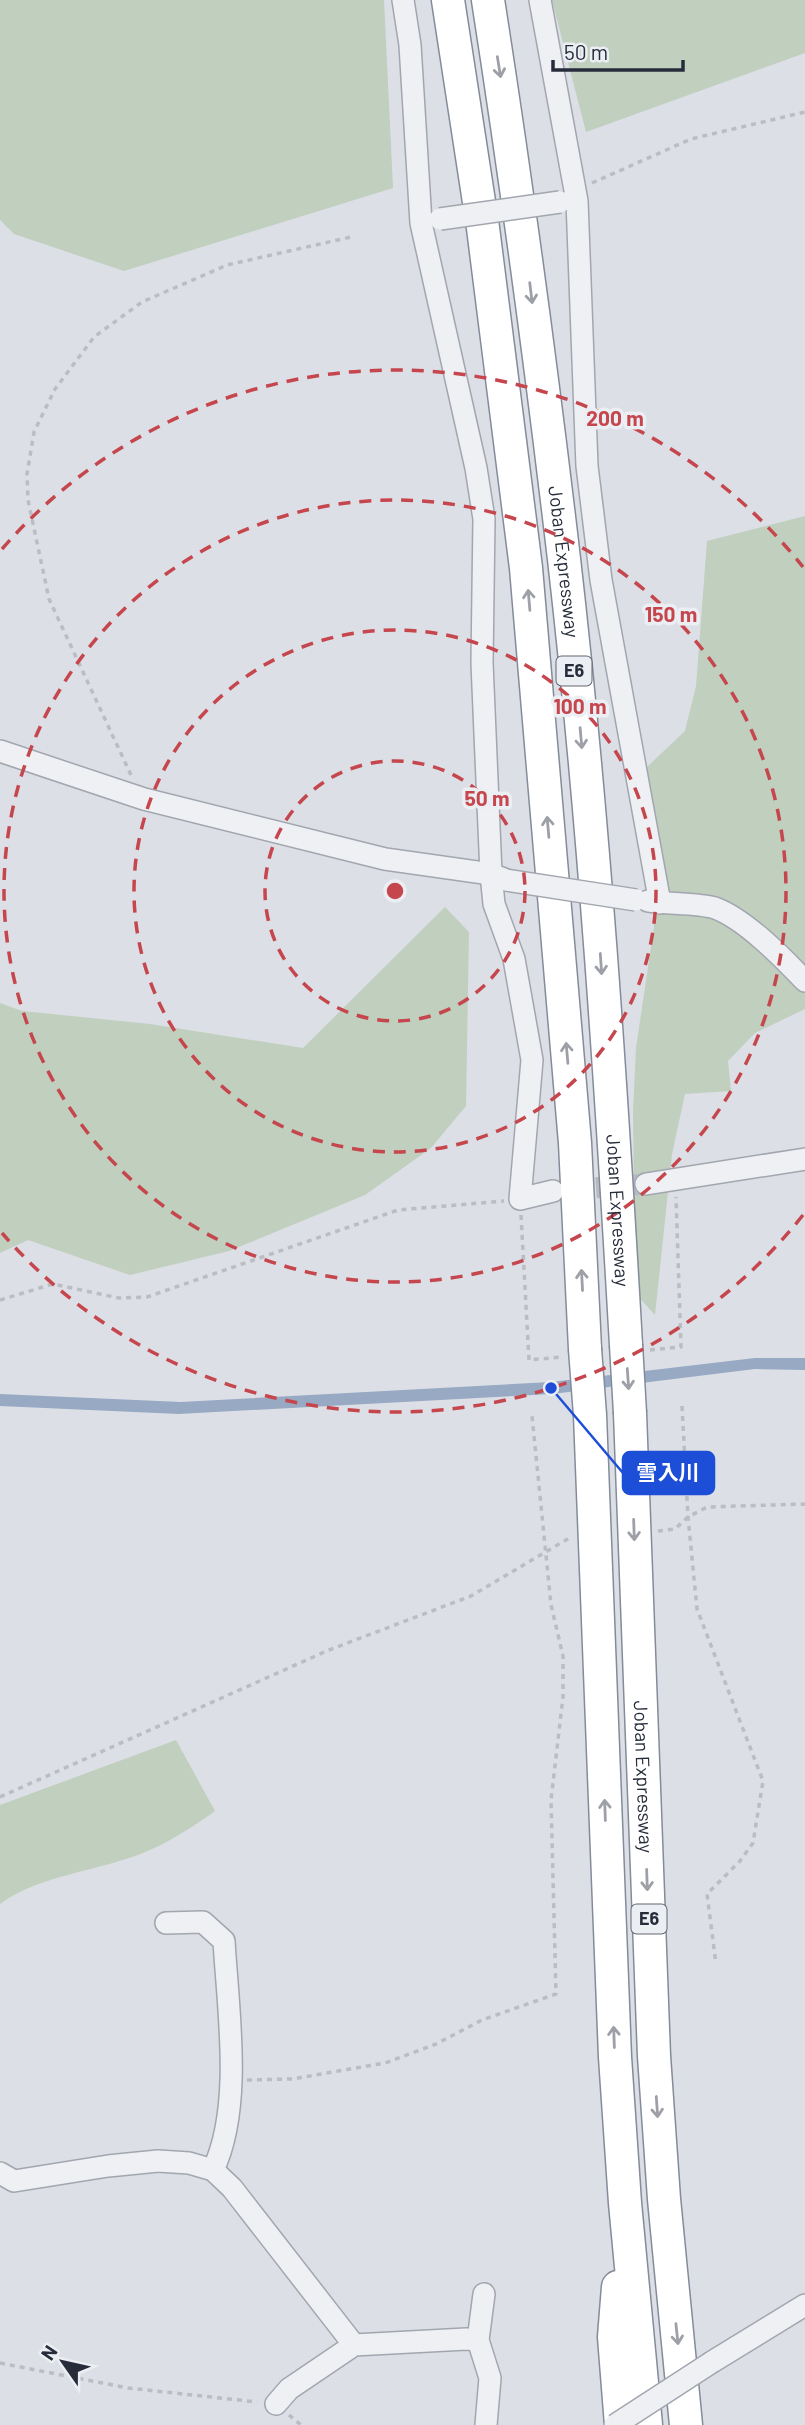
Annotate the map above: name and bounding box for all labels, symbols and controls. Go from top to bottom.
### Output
scale bar [553,28,682,72]
text: 50 m [564,39,608,64]
one-way arrow [492,56,505,78]
one-way arrow [524,281,537,303]
text: 200 m [586,405,644,430]
street label: Joban Expressway [544,485,585,639]
one-way arrow [522,589,535,612]
text: 150 m [645,601,697,626]
road number: E6 [556,656,592,686]
text: 100 m [553,693,607,718]
one-way arrow [575,726,588,749]
text: 50 m [464,785,510,810]
one-way arrow [541,816,554,838]
centre of rings [383,879,407,903]
one-way arrow [595,953,608,975]
one-way arrow [560,1043,573,1065]
street label: Joban Expressway [602,1134,635,1288]
one-way arrow [575,1270,588,1292]
one-way arrow [622,1367,635,1390]
callout: 雪入川 [623,1452,714,1494]
text: 雪入川 [637,1459,700,1484]
one-way arrow [628,1518,641,1541]
street label: Joban Expressway [630,1700,658,1854]
one-way arrow [599,1799,612,1822]
one-way arrow [641,1868,654,1891]
road number: E6 [632,1905,666,1934]
one-way arrow [608,2026,621,2049]
one-way arrow [651,2095,664,2118]
one-way arrow [671,2322,684,2344]
north arrow [28,2327,98,2397]
text: N [35,2341,62,2364]

